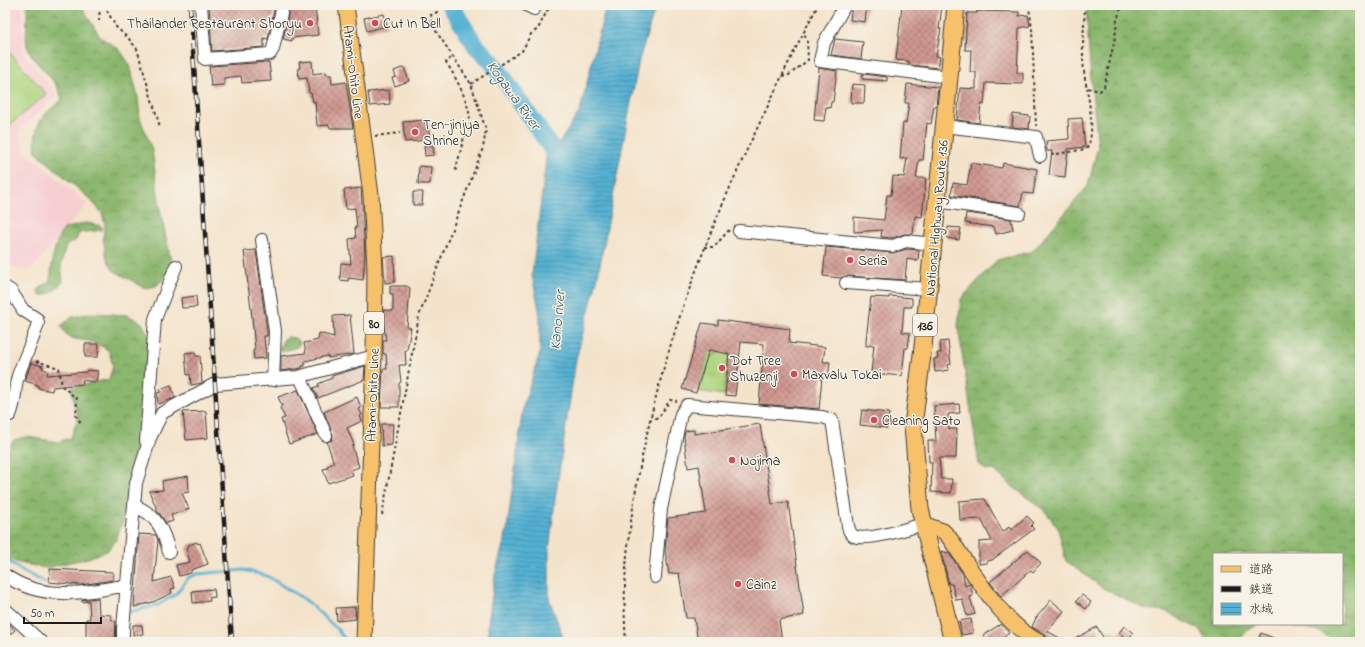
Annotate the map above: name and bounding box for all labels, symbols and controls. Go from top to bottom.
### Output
place label: Thailander Restaurant Shoryu [127,14,302,36]
place label: Cut In Bell [383,14,441,35]
marker: Thailander Restaurant Shoryu [305,18,315,28]
marker: Cut In Bell [370,18,380,28]
street label: Atami-Ohito Line [336,24,369,121]
water label: Kogawa River [480,57,547,137]
place label: Ten-jinjya Shrine [423,115,480,152]
marker: Ten-jinjya Shrine [410,127,420,137]
street label: National Highway Route 136 [920,139,956,297]
place label: Seria [858,251,888,272]
marker: Seria [845,255,855,265]
water label: Kano river [544,287,572,351]
road number: 80 [364,312,384,334]
road number: 136 [913,314,937,336]
street label: Atami-Ohito Line [361,347,386,443]
place label: Dot Tree Shuzenji [729,351,781,388]
marker: Dot Tree Shuzenji [717,363,727,373]
place label: Maxvalu Tokai [802,365,882,386]
marker: Maxvalu Tokai [789,369,799,379]
place label: Cleaning Sato [882,411,961,433]
marker: Cleaning Sato [869,415,879,425]
place label: Nojima [740,451,780,472]
marker: Nojima [727,455,737,465]
legend [1213,553,1343,625]
text: 道路 [1249,561,1273,579]
place label: Cainz [746,575,777,596]
marker: Cainz [733,579,743,589]
text: 鉄道 [1249,581,1273,599]
scale bar [24,599,101,625]
text: 水域 [1249,601,1273,619]
text: 50 m [30,605,54,623]

